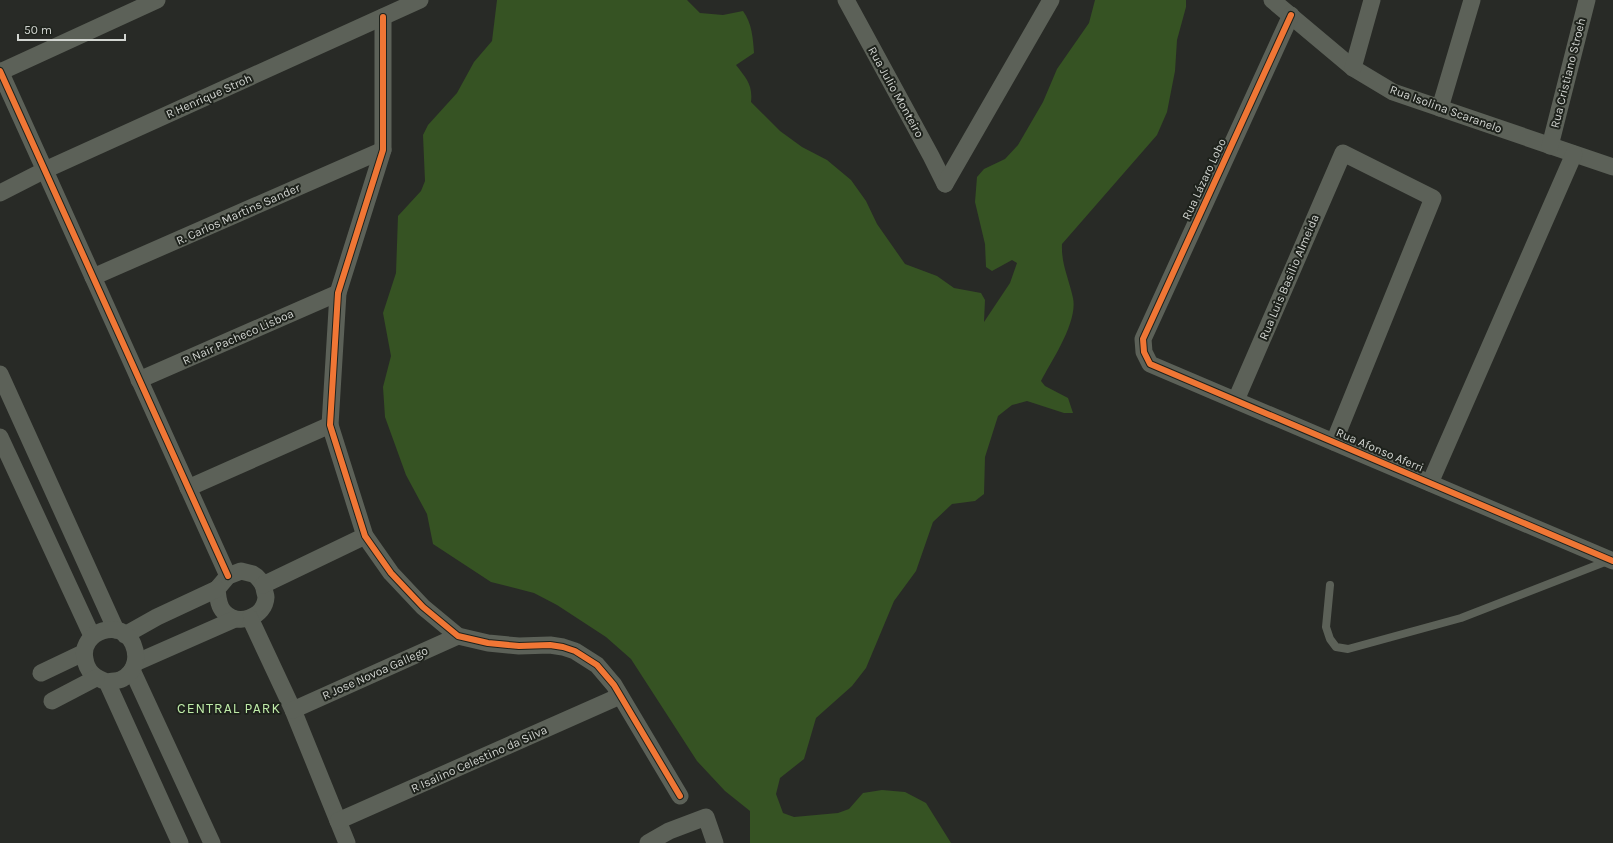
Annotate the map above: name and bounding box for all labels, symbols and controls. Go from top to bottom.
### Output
scale bar [18,16,125,42]
street label: Rua Cristiano Stroeh [1548,16,1588,130]
text: 50 m [24,23,52,37]
street label: Rua Julio Monteiro [865,44,927,140]
street label: R Henrique Stroh [164,71,254,121]
street label: Rua Isolina Scaranelo [1388,82,1504,136]
street label: Rua Lázaro Lobo [1179,136,1229,222]
street label: R. Carlos Martins Sander [174,180,303,248]
street label: Rua Luis Basilio Almeida [1256,212,1322,342]
street label: R Nair Pacheco Lisboa [180,306,296,368]
street label: Rua Afonso Aferri [1334,425,1426,475]
street label: R Jose Novoa Gallego [320,643,430,703]
district label: CENTRAL PARK [177,700,281,717]
street label: R Isalino Celestino da Silva [409,723,549,795]

